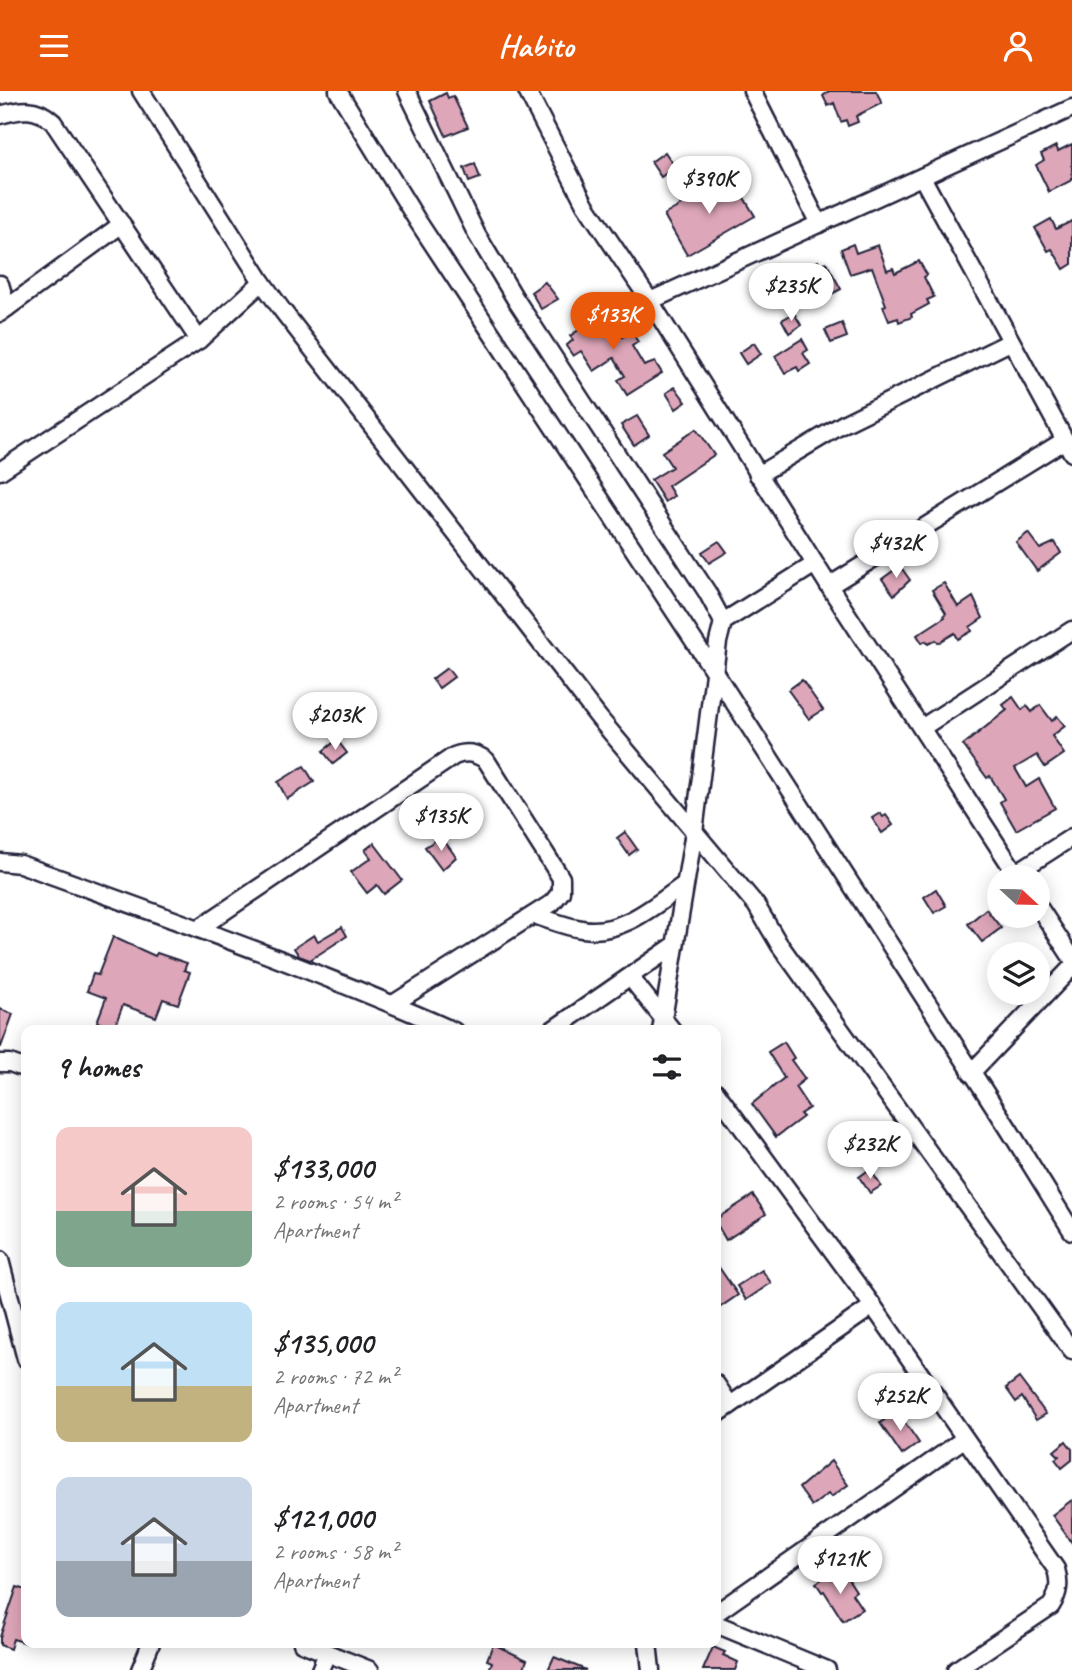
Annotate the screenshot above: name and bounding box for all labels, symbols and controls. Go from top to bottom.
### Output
text: Habito [498,25,574,66]
icon: menu [35,27,73,65]
icon: person [999,27,1037,65]
pin: $390K [660,157,758,216]
text: $390K [683,164,735,193]
pin: $235K [742,264,840,323]
text: $235K [765,271,817,300]
pin: $133K [564,293,662,352]
text: $133K [586,300,640,329]
pin: $432K [847,521,945,580]
text: $432K [869,528,923,557]
pin: $203K [286,693,384,752]
text: $203K [308,700,362,729]
pin: $135K [392,793,490,853]
text: $135K [415,801,467,830]
north arrow [987,865,1050,927]
map controls [987,865,1050,1005]
button: layers [987,942,1050,1005]
text: 9 homes [56,1048,140,1086]
icon: filters [648,1048,686,1086]
pin: $232K [821,1121,919,1181]
text: $232K [843,1129,897,1158]
text: $133,000 [273,1149,373,1187]
icon: home [112,1155,196,1239]
text: 2 rooms · 54 m² [273,1187,397,1216]
text: Apartment [273,1216,358,1245]
text: $135,000 [273,1324,373,1362]
icon: home [112,1330,196,1414]
text: 2 rooms · 72 m² [273,1362,397,1391]
pin: $252K [851,1373,949,1433]
text: $252K [874,1381,926,1410]
text: Apartment [273,1391,358,1420]
text: $121,000 [273,1499,373,1537]
icon: home [112,1505,196,1589]
text: 2 rooms · 58 m² [273,1537,397,1566]
pin: $121K [791,1537,889,1596]
text: $121K [813,1544,867,1573]
text: Apartment [273,1566,358,1595]

